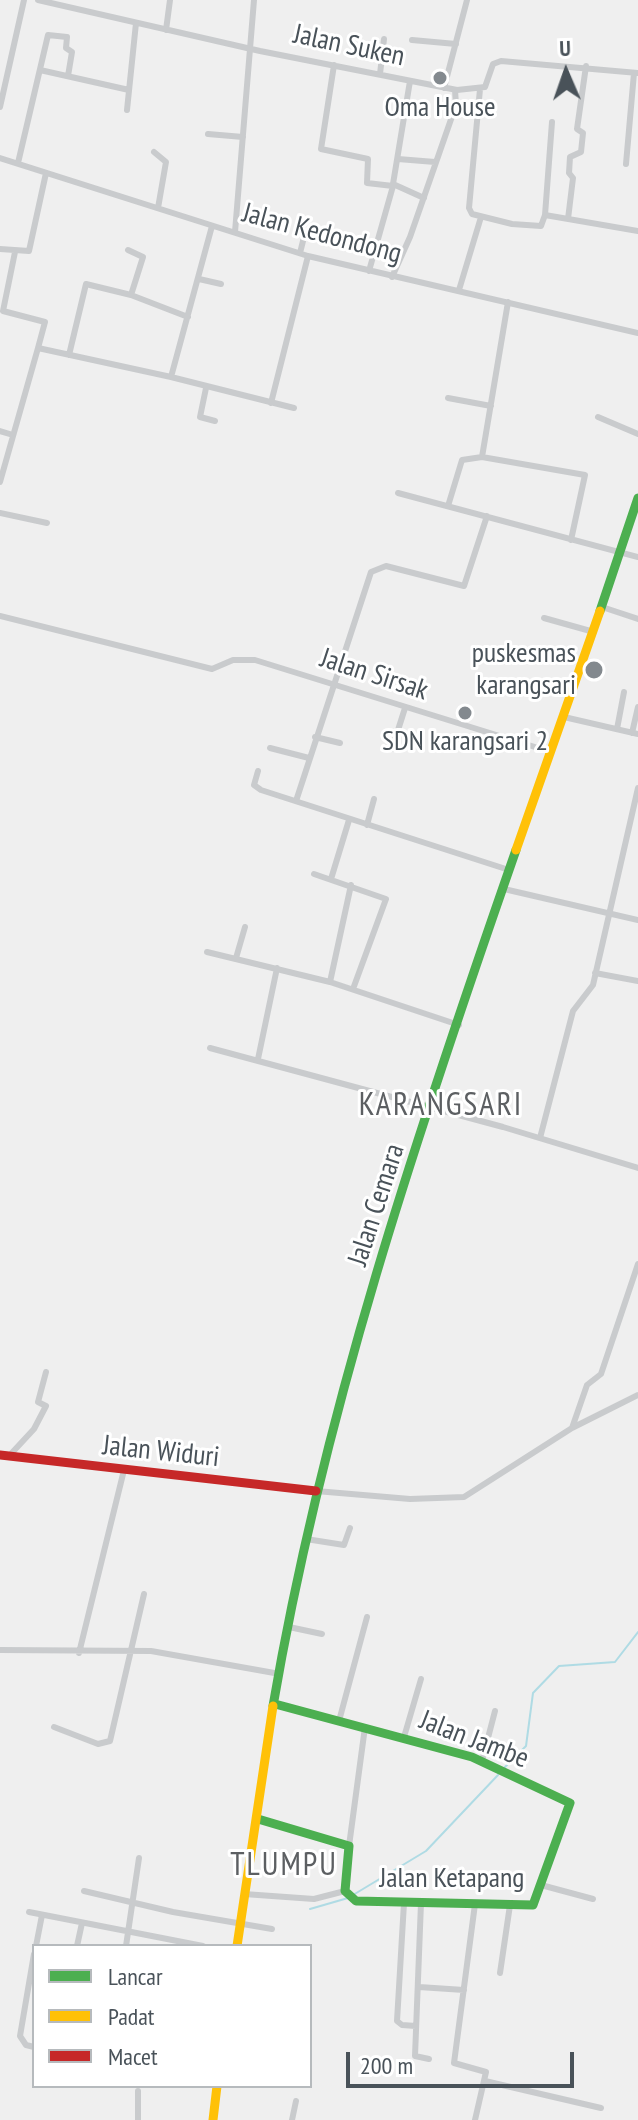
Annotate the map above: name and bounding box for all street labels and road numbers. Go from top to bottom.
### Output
street label: Jalan Suken [290,18,408,74]
street label: Jalan Kedondong [239,197,405,271]
street label: Jalan Sirsak [316,642,432,708]
street label: Jalan Cemara [342,1140,412,1270]
street label: Jalan Widuri [101,1429,221,1475]
street label: Jalan Jambe [415,1704,533,1776]
street label: Jalan Ketapang [380,1862,524,1896]

